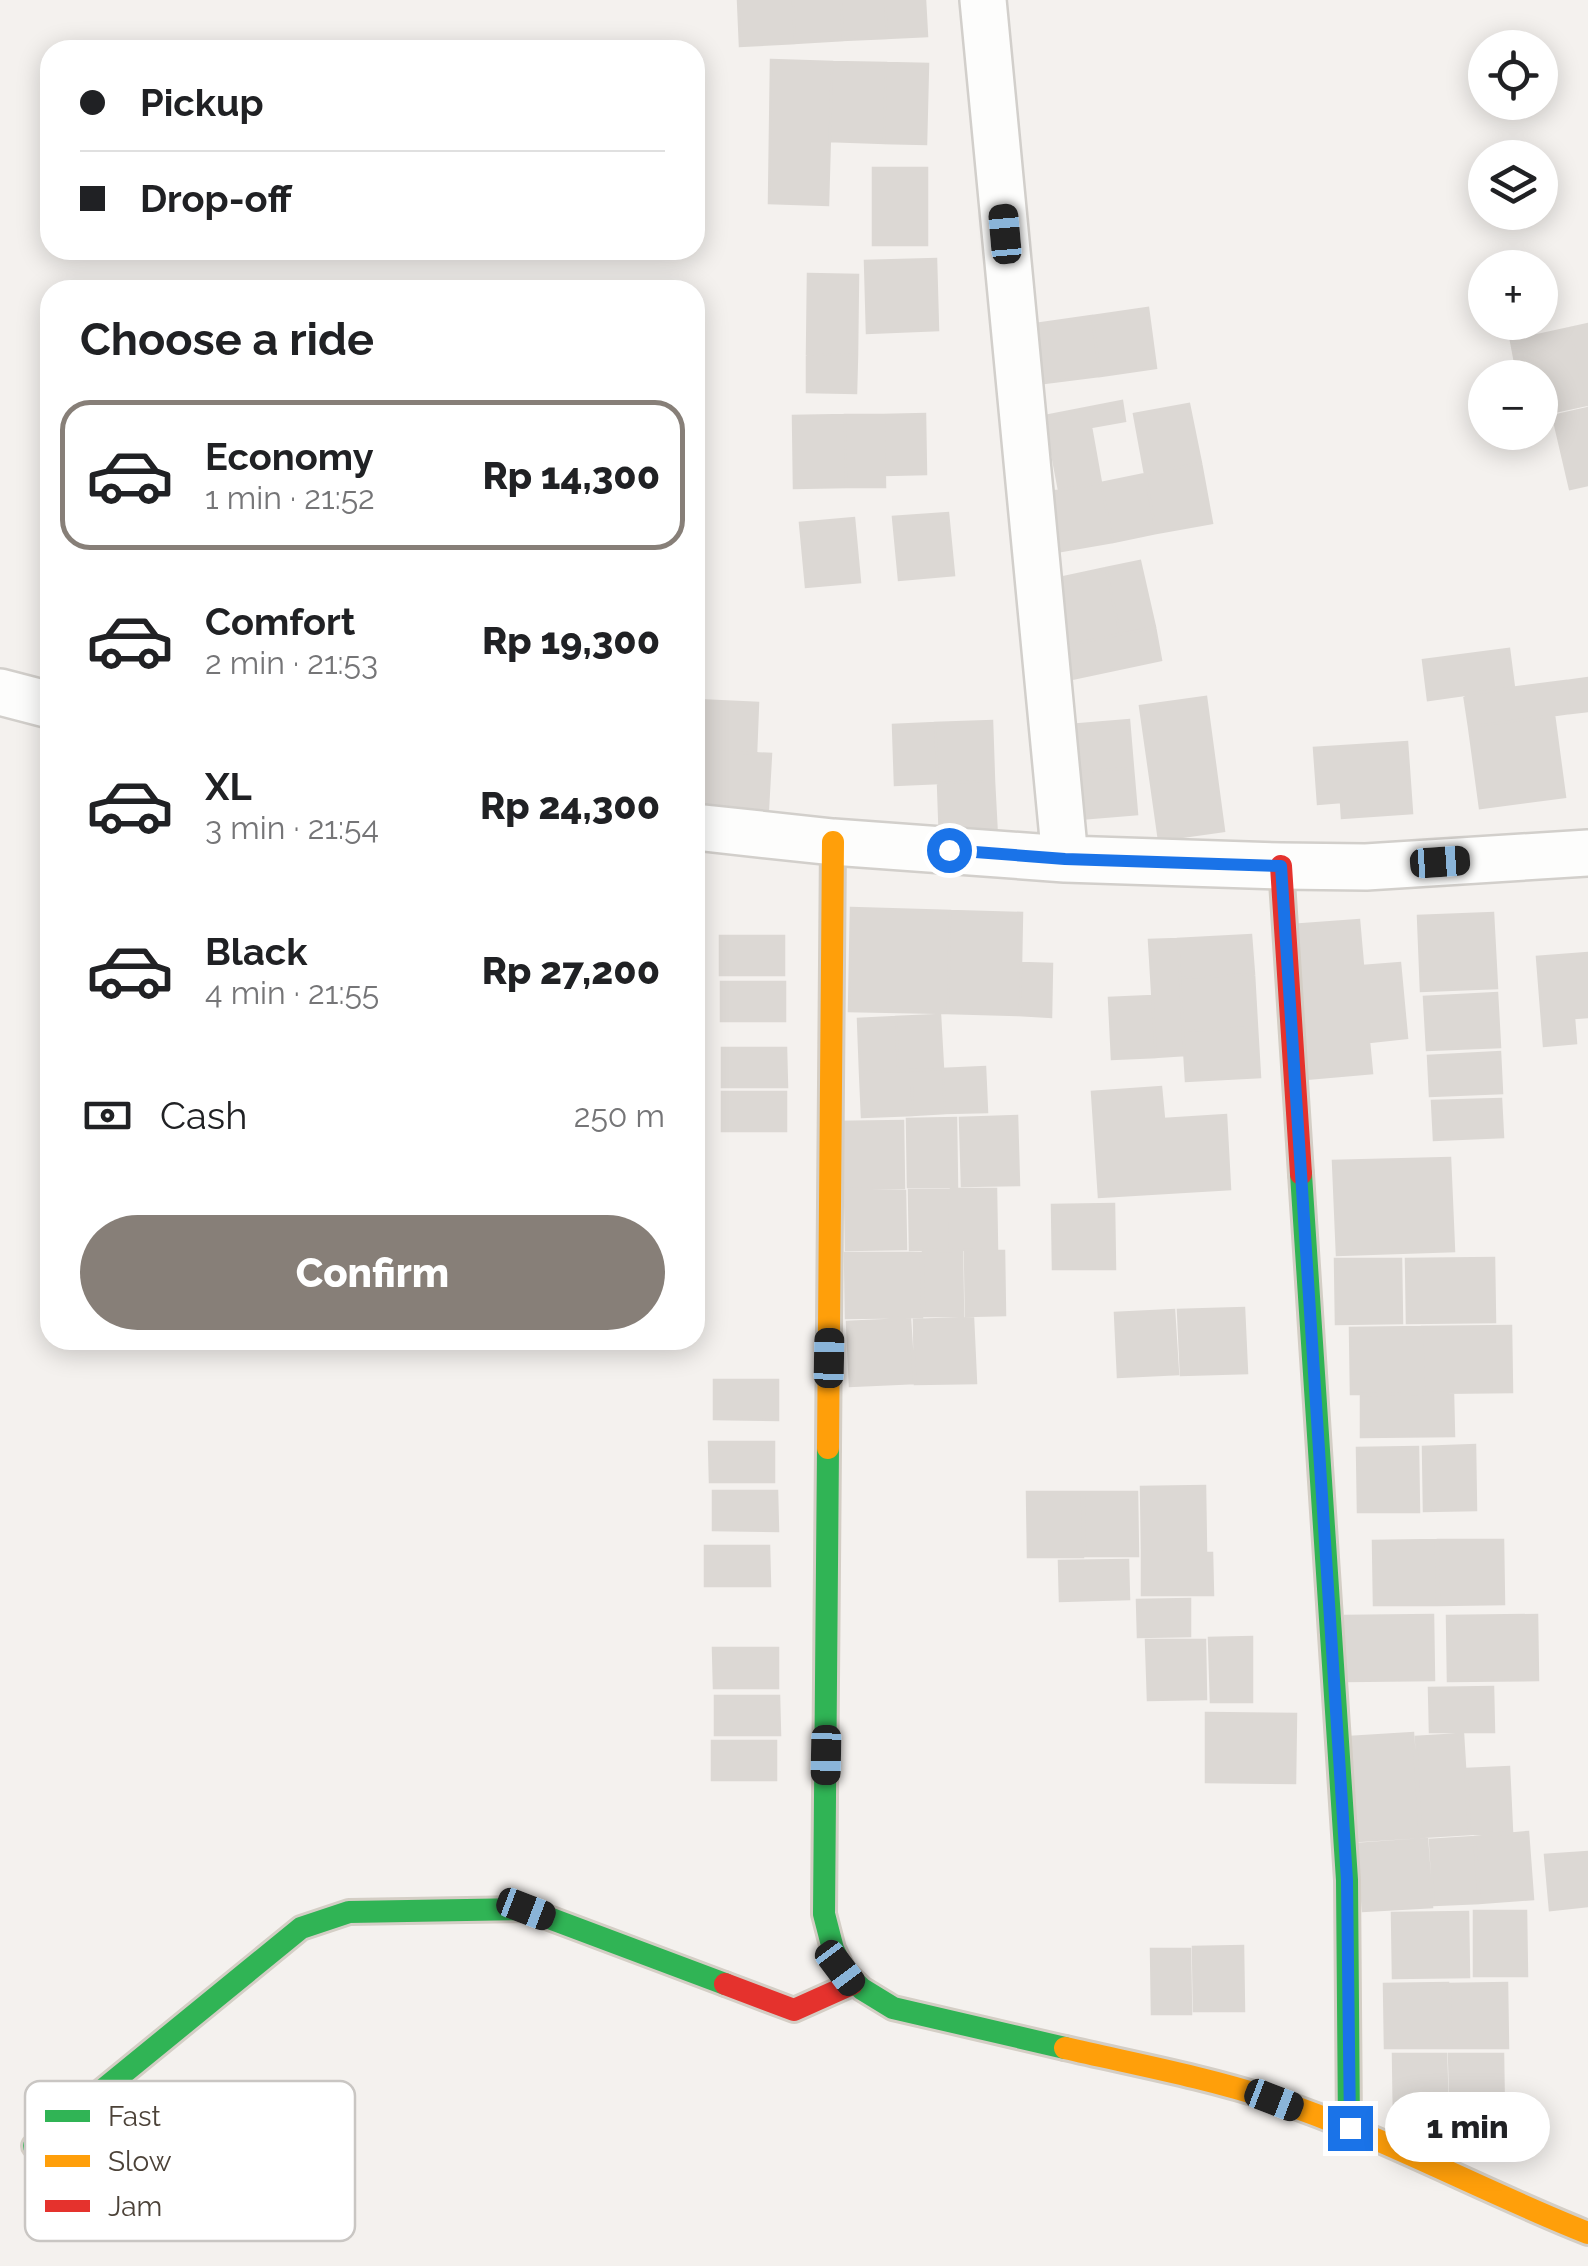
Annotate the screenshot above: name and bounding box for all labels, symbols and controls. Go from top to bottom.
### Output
map controls [1468,30,1558,450]
button: locate [1468,30,1558,120]
text: Pickup [140,80,264,125]
button: layers [1468,140,1558,230]
text: Drop-off [140,176,292,221]
car [987,203,1023,265]
button: + [1468,250,1558,340]
text: Choose a ride [80,313,374,366]
button: − [1468,360,1558,450]
icon: car [85,430,175,520]
text: Economy [205,434,374,479]
text: Rp 14,300 [482,453,660,498]
text: 1 min · 21:52 [205,479,375,516]
icon: car [85,595,175,685]
text: Comfort [205,599,355,644]
text: Rp 19,300 [482,618,660,663]
text: 2 min · 21:53 [205,644,378,681]
icon: car [85,760,175,850]
text: XL [205,764,252,809]
text: Rp 24,300 [480,783,660,828]
text: 3 min · 21:54 [205,809,379,846]
route start [927,828,972,873]
car [1409,845,1471,879]
icon: car [85,925,175,1015]
text: Black [205,929,307,974]
text: Rp 27,200 [482,948,660,993]
text: 4 min · 21:55 [205,974,379,1011]
icon: cash [80,1088,135,1143]
text: Cash [160,1093,247,1138]
text: 250 m [574,1097,665,1134]
button: Confirm [80,1215,665,1330]
car [813,1328,845,1388]
car [810,1725,842,1785]
car [493,1884,559,1934]
car [810,1935,870,2001]
car [1241,2075,1307,2125]
legend [25,2081,355,2241]
callout: 1 min [1385,2093,1550,2163]
text: Fast [108,2100,161,2133]
route end [1328,2106,1373,2151]
text: 1 min [1426,2108,1509,2145]
text: Slow [108,2145,172,2178]
text: Jam [108,2190,162,2223]

